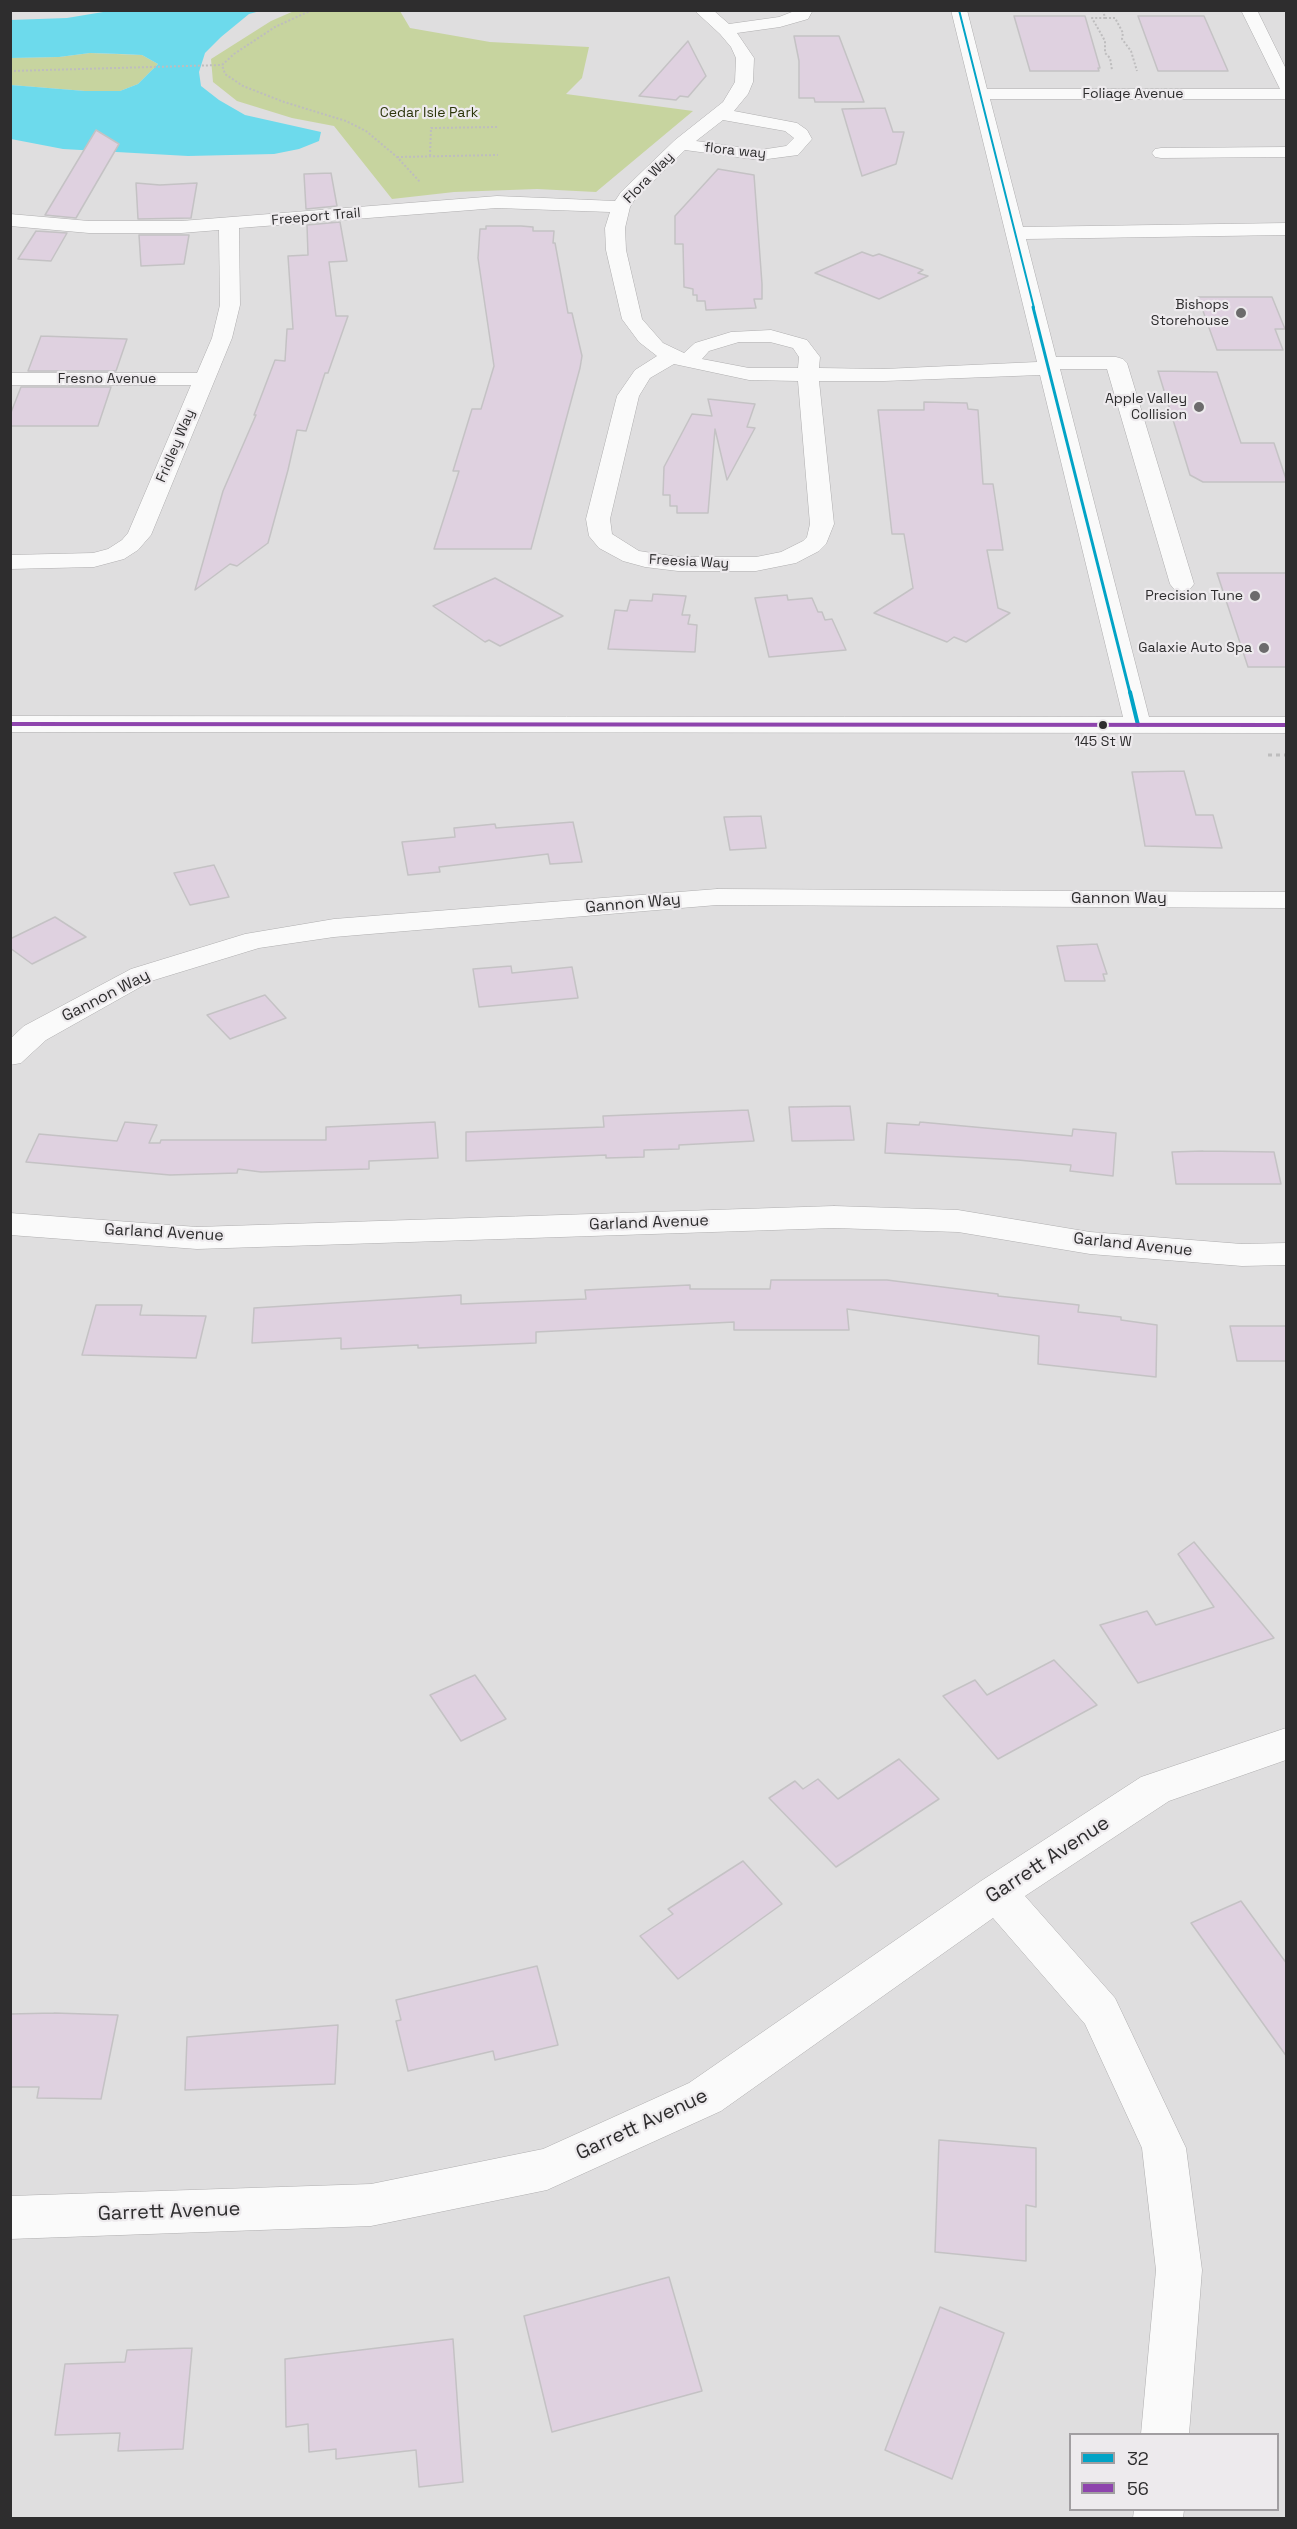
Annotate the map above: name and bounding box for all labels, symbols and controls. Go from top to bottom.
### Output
street label: Foliage Avenue [1082,86,1184,102]
park label: Cedar Isle Park [380,105,478,121]
street label: flora way [703,139,767,163]
street label: Flora Way [620,149,678,207]
street label: Freeport Trail [271,205,361,229]
place label: Bishops Storehouse [1151,297,1229,330]
marker: Bishops Storehouse [1234,306,1248,320]
street label: Fresno Avenue [58,371,156,387]
place label: Apple Valley Collision [1105,391,1187,424]
marker: Apple Valley Collision [1192,400,1206,414]
street label: Fridley Way [153,407,199,485]
street label: Freesia Way [649,552,729,572]
place label: Precision Tune [1145,588,1243,604]
marker: Precision Tune [1248,589,1262,603]
place label: Galaxie Auto Spa [1138,640,1252,656]
marker: Galaxie Auto Spa [1257,641,1271,655]
marker: 145 St W [1097,719,1109,731]
place label: 145 St W [1074,734,1132,750]
street label: Gannon Way [1071,889,1167,909]
street label: Gannon Way [584,890,682,918]
street label: Gannon Way [59,966,153,1026]
street label: Garland Avenue [589,1211,709,1235]
street label: Garland Avenue [104,1220,224,1246]
street label: Garland Avenue [1073,1229,1193,1261]
street label: Garrett Avenue [982,1811,1114,1909]
street label: Garrett Avenue [572,2084,712,2166]
street label: Garrett Avenue [97,2198,241,2226]
legend [1069,2433,1279,2511]
text: 32 [1127,2447,1149,2470]
text: 56 [1127,2477,1149,2500]

